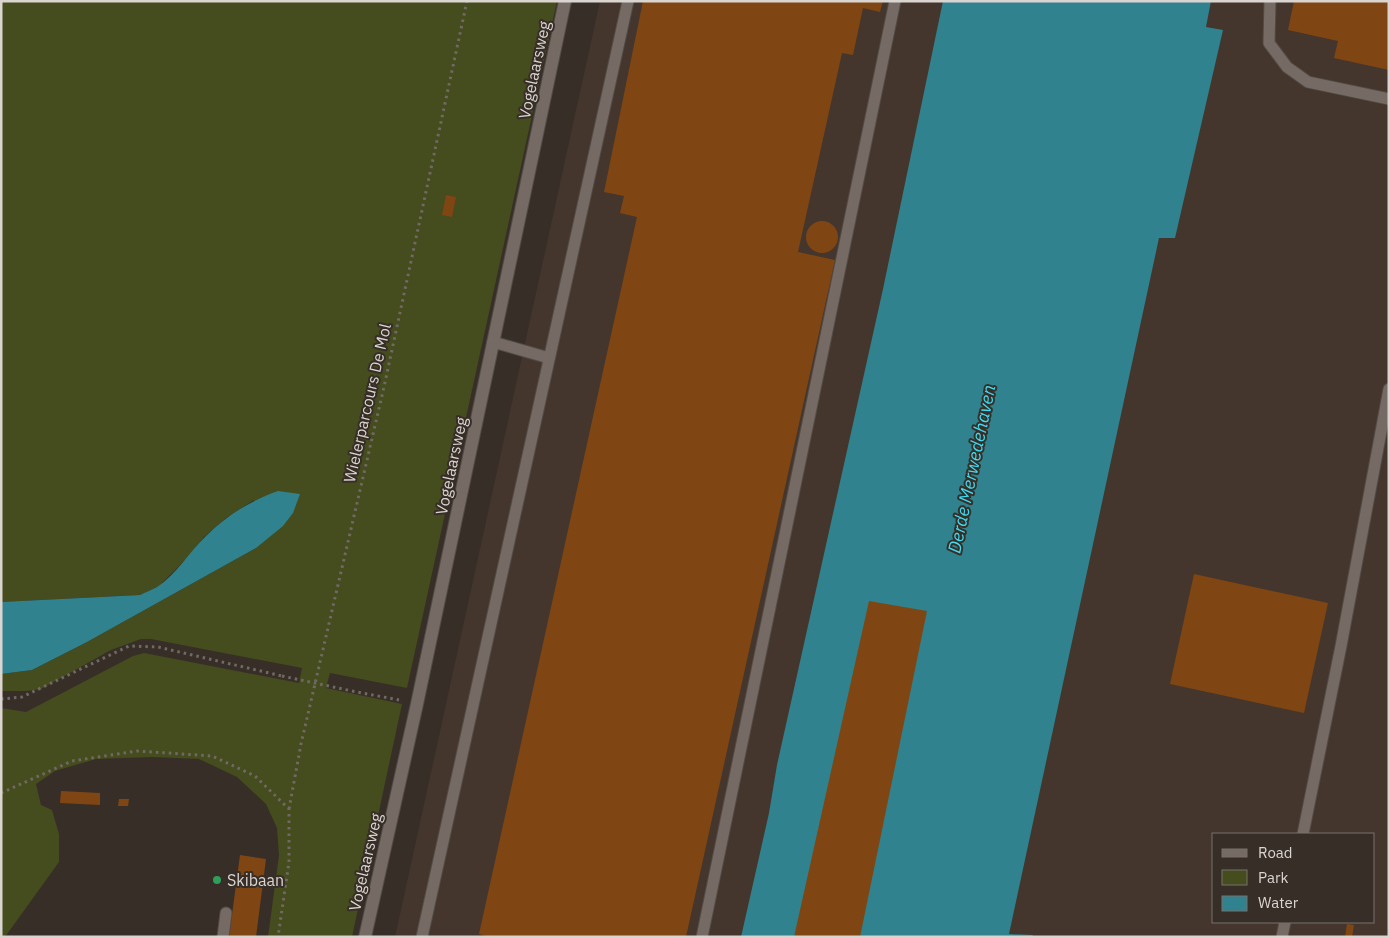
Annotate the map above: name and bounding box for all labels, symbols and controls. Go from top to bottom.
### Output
street label: Vogelaarsweg [514,19,554,121]
street label: Wielerparcours De Mol [339,321,395,485]
water label: Derde Merwedehaven [942,383,1001,555]
street label: Vogelaarsweg [431,415,471,517]
street label: Vogelaarsweg [344,811,386,913]
legend [1212,833,1375,923]
text: Road [1258,843,1293,862]
text: Park [1258,868,1288,887]
place label: Skibaan [227,870,284,890]
marker: Skibaan [211,874,223,886]
text: Water [1258,893,1299,912]

